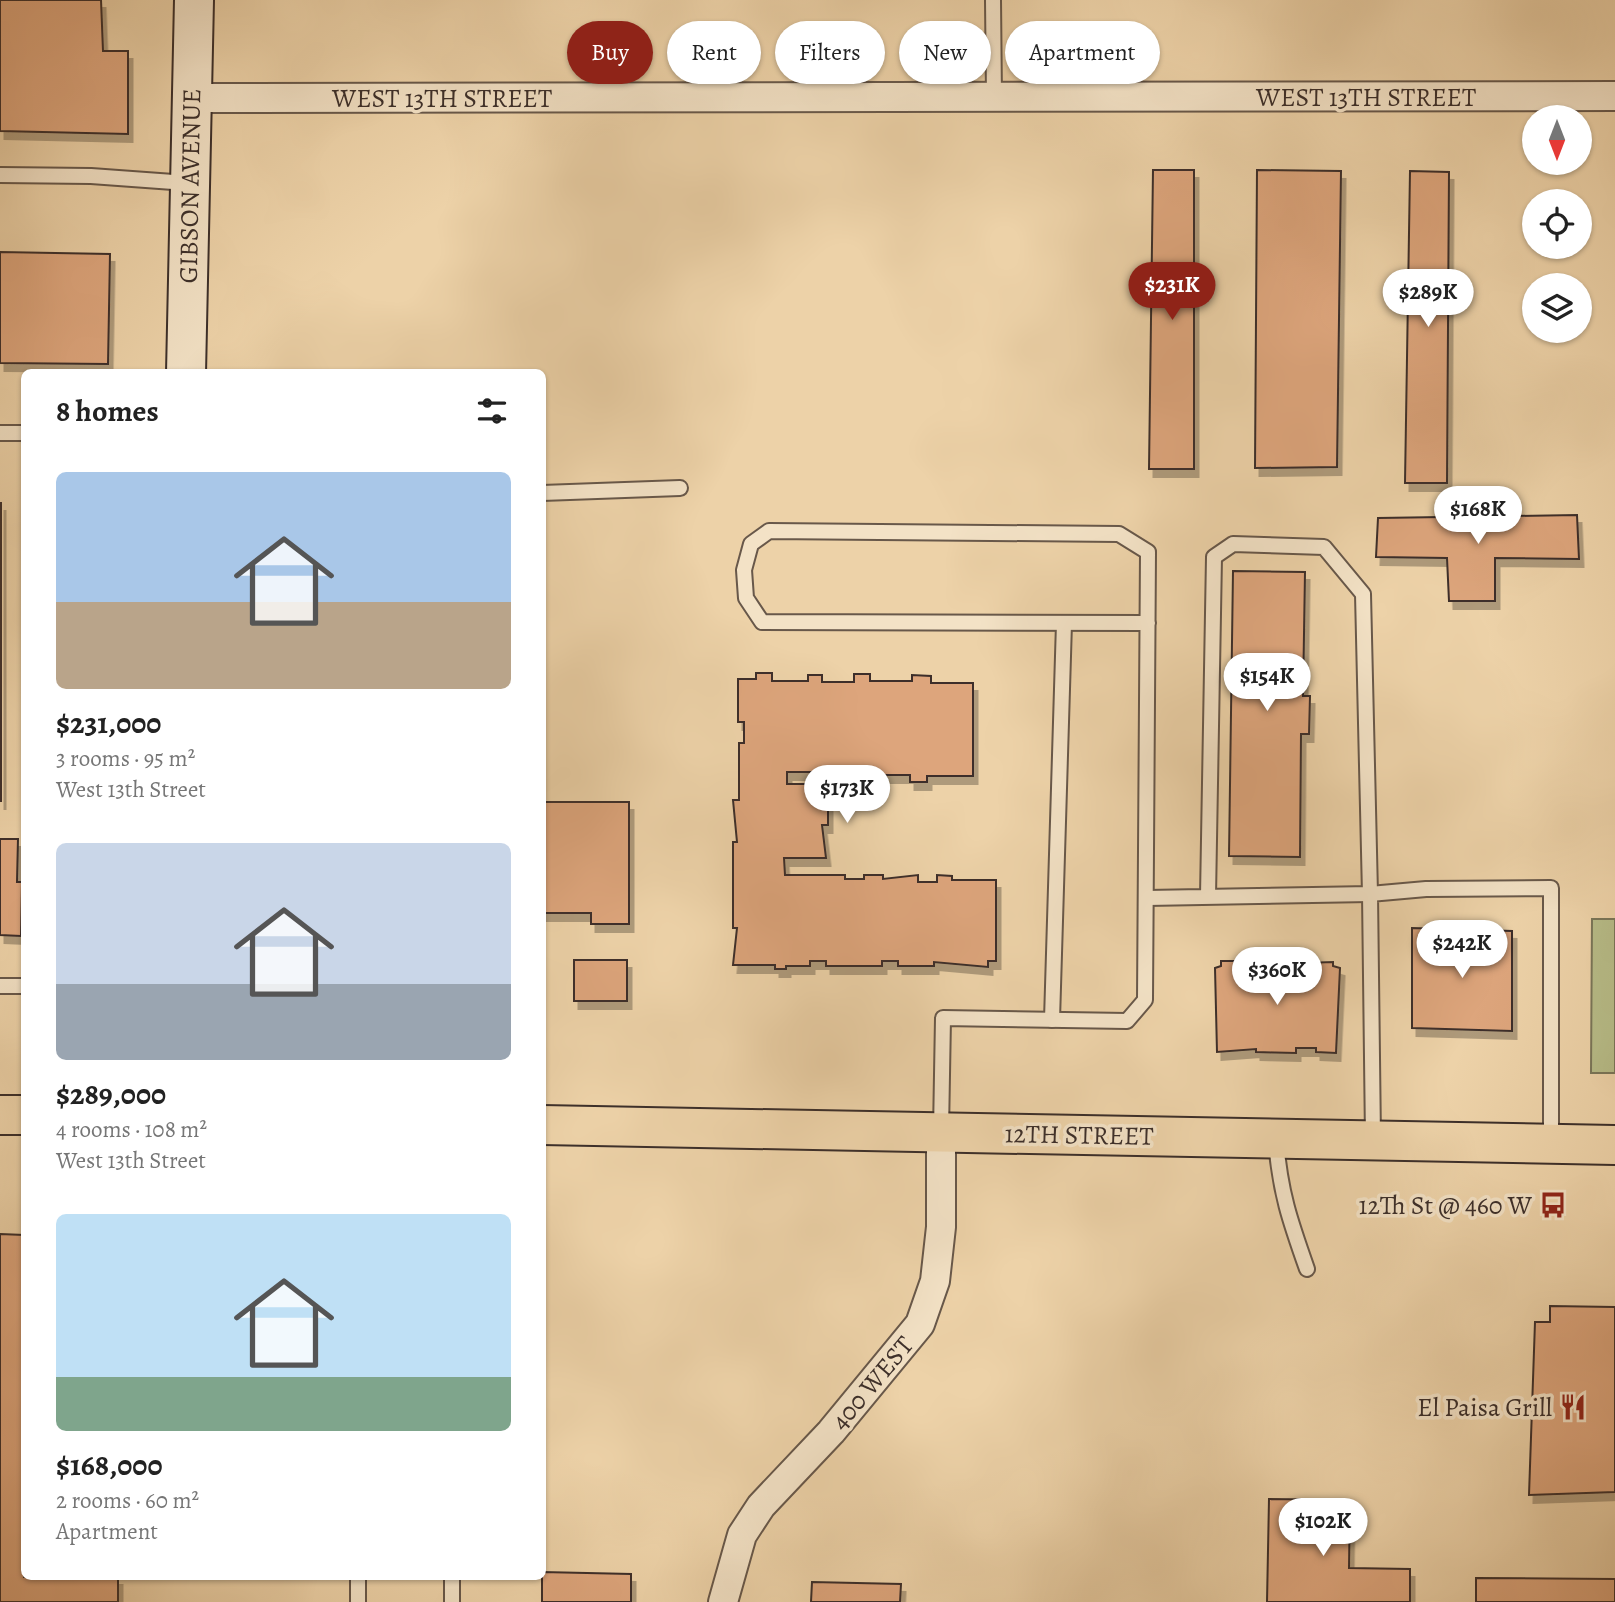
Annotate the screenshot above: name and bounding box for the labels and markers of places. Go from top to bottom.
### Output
pin: $231K [1123,262,1221,322]
pin: $289K [1379,270,1477,329]
pin: $168K [1429,486,1527,546]
pin: $154K [1218,654,1316,713]
pin: $173K [798,766,896,825]
pin: $242K [1413,920,1511,980]
pin: $360K [1228,948,1326,1007]
place label: 12Th St @ 460 W [1359,1188,1533,1223]
bus stop icon: 12Th St @ 460 W [1538,1190,1568,1220]
place label: El Paisa Grill [1417,1390,1552,1425]
restaurant icon: El Paisa Grill [1558,1392,1588,1422]
pin: $102K [1274,1498,1372,1558]

